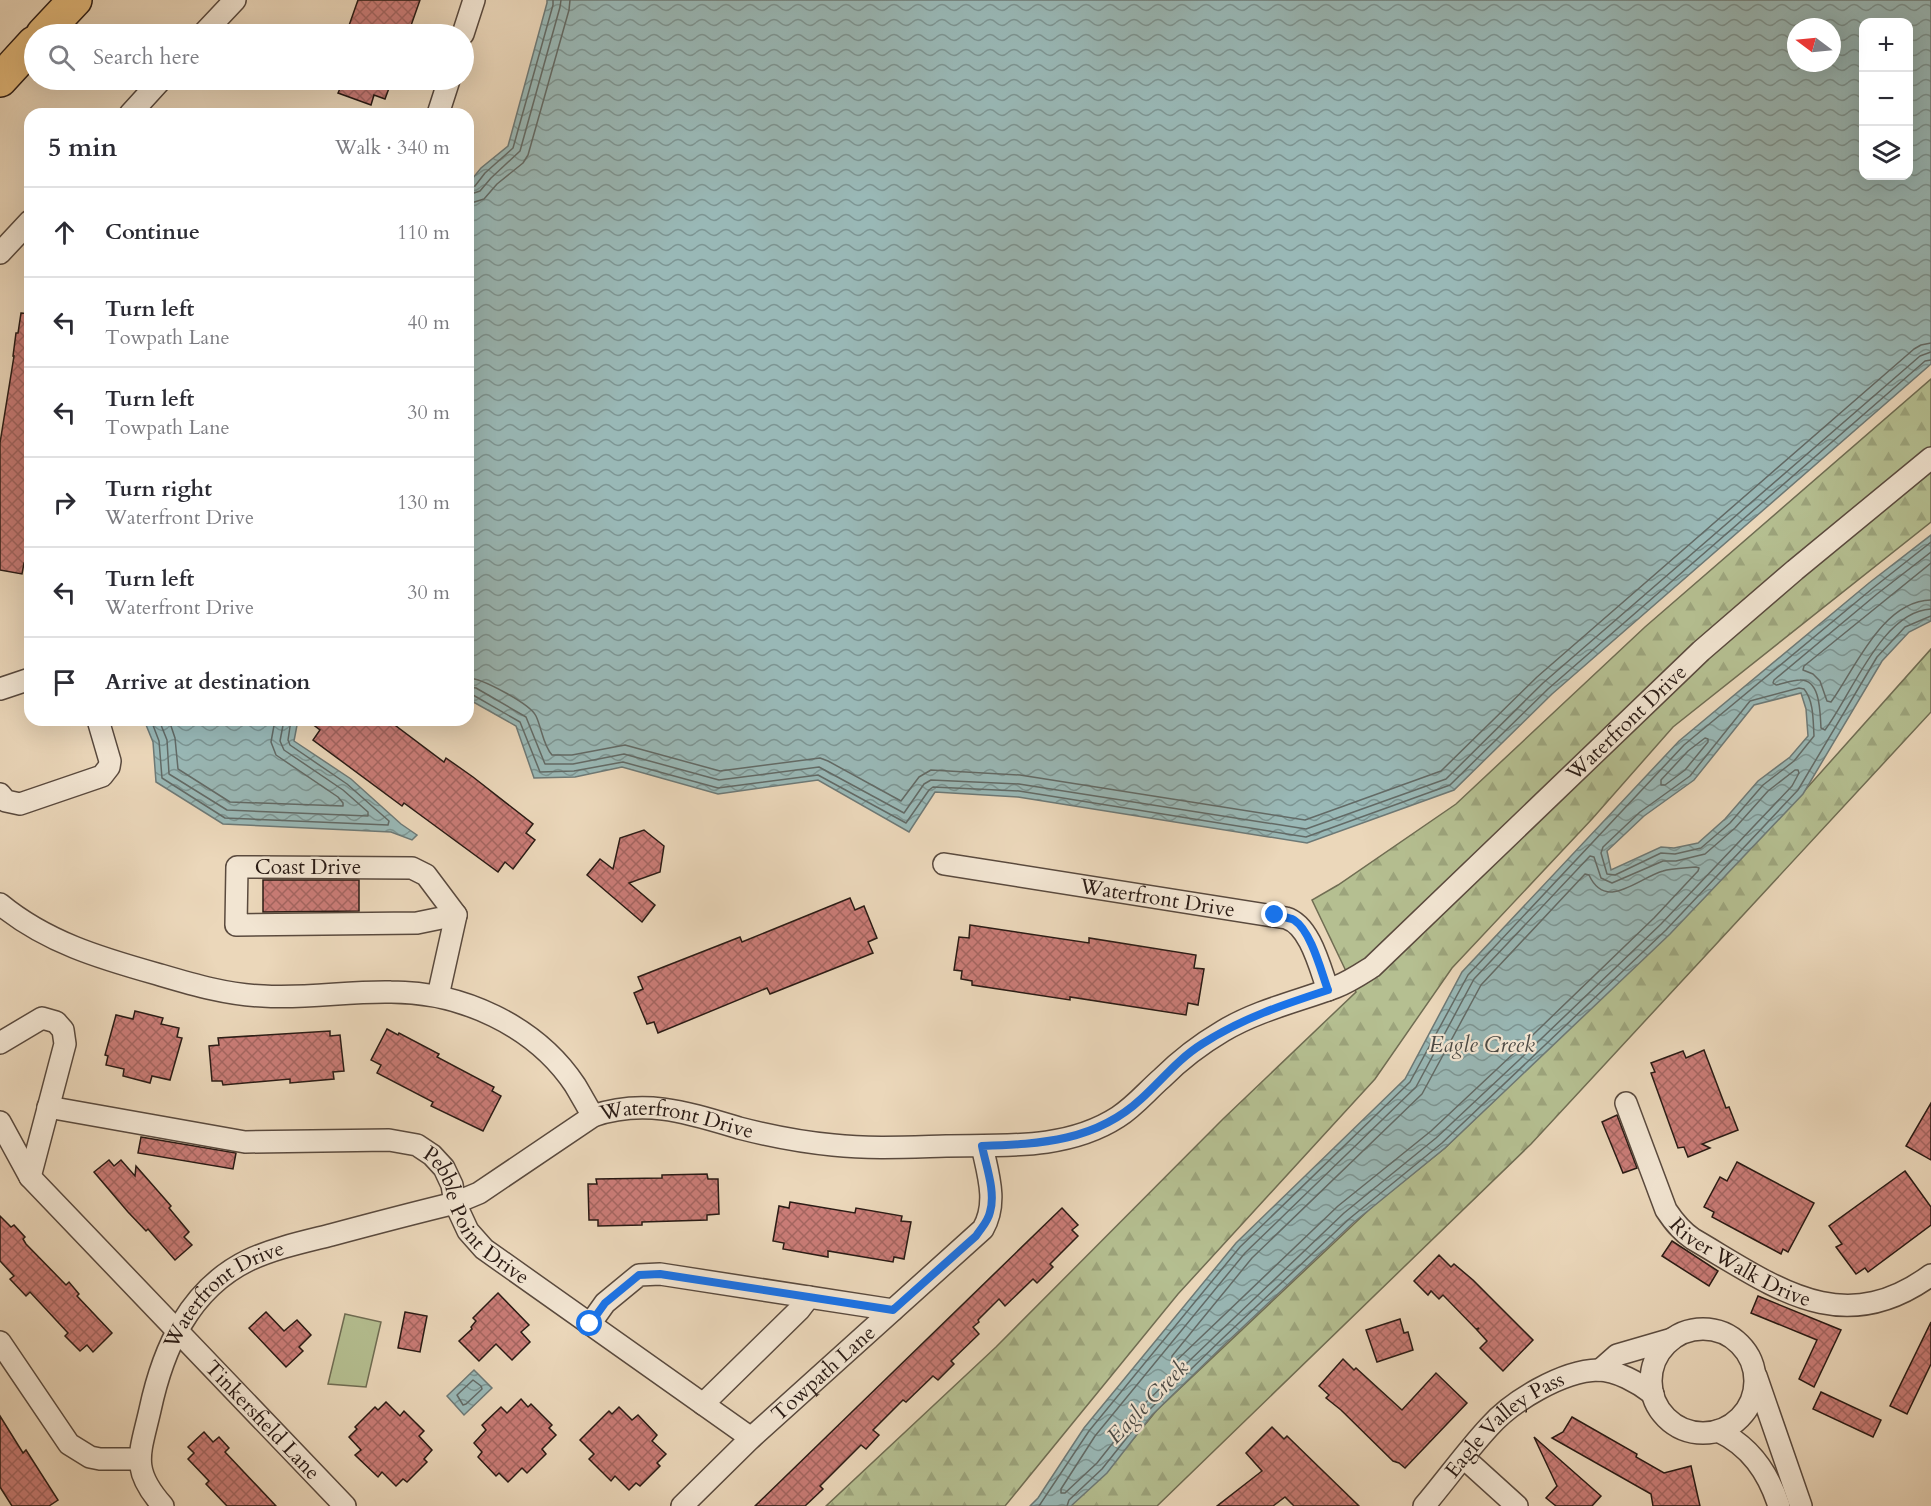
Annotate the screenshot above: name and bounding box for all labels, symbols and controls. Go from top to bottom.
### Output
north arrow [1787,18,1841,72]
map controls [1859,18,1913,180]
button: + [1859,18,1913,72]
search box [24,24,474,90]
icon: search [45,41,78,74]
text: Search here [93,42,200,72]
button: − [1859,72,1913,126]
button: layers [1859,126,1913,180]
text: 5 min [48,130,117,165]
text: Walk · 340 m [335,134,450,161]
icon: ahead [48,216,81,249]
text: Continue [105,217,200,247]
text: 110 m [397,219,450,246]
text: Turn left [105,294,194,324]
icon: left [48,306,81,339]
text: 40 m [407,309,450,336]
text: Towpath Lane [105,324,230,351]
text: Turn left [105,384,194,414]
icon: left [48,396,81,429]
text: 30 m [407,399,450,426]
text: Towpath Lane [105,414,230,441]
text: Turn right [105,474,212,504]
icon: right [48,486,81,519]
text: 130 m [397,489,450,516]
text: Waterfront Drive [105,504,254,531]
text: Turn left [105,564,194,594]
icon: left [48,576,81,609]
text: 30 m [407,579,450,606]
text: Waterfront Drive [105,594,254,621]
street label: Waterfront Drive [1560,658,1693,788]
icon: arrive [48,666,81,699]
text: Arrive at destination [105,667,310,697]
street label: Coast Drive [255,853,361,882]
street label: Waterfront Drive [1077,871,1237,925]
route end [1261,901,1287,927]
water label: Eagle Creek [1429,1030,1535,1060]
street label: Waterfront Drive [596,1094,757,1146]
street label: Pebble Point Drive [417,1139,535,1292]
street label: River Walk Drive [1662,1212,1815,1314]
street label: Waterfront Drive [156,1234,288,1354]
route start [576,1310,602,1336]
street label: Towpath Lane [765,1319,882,1428]
water label: Eagle Creek [1100,1353,1195,1450]
street label: Tinkersfield Lane [198,1354,327,1487]
street label: Eagle Valley Pass [1438,1365,1569,1484]

